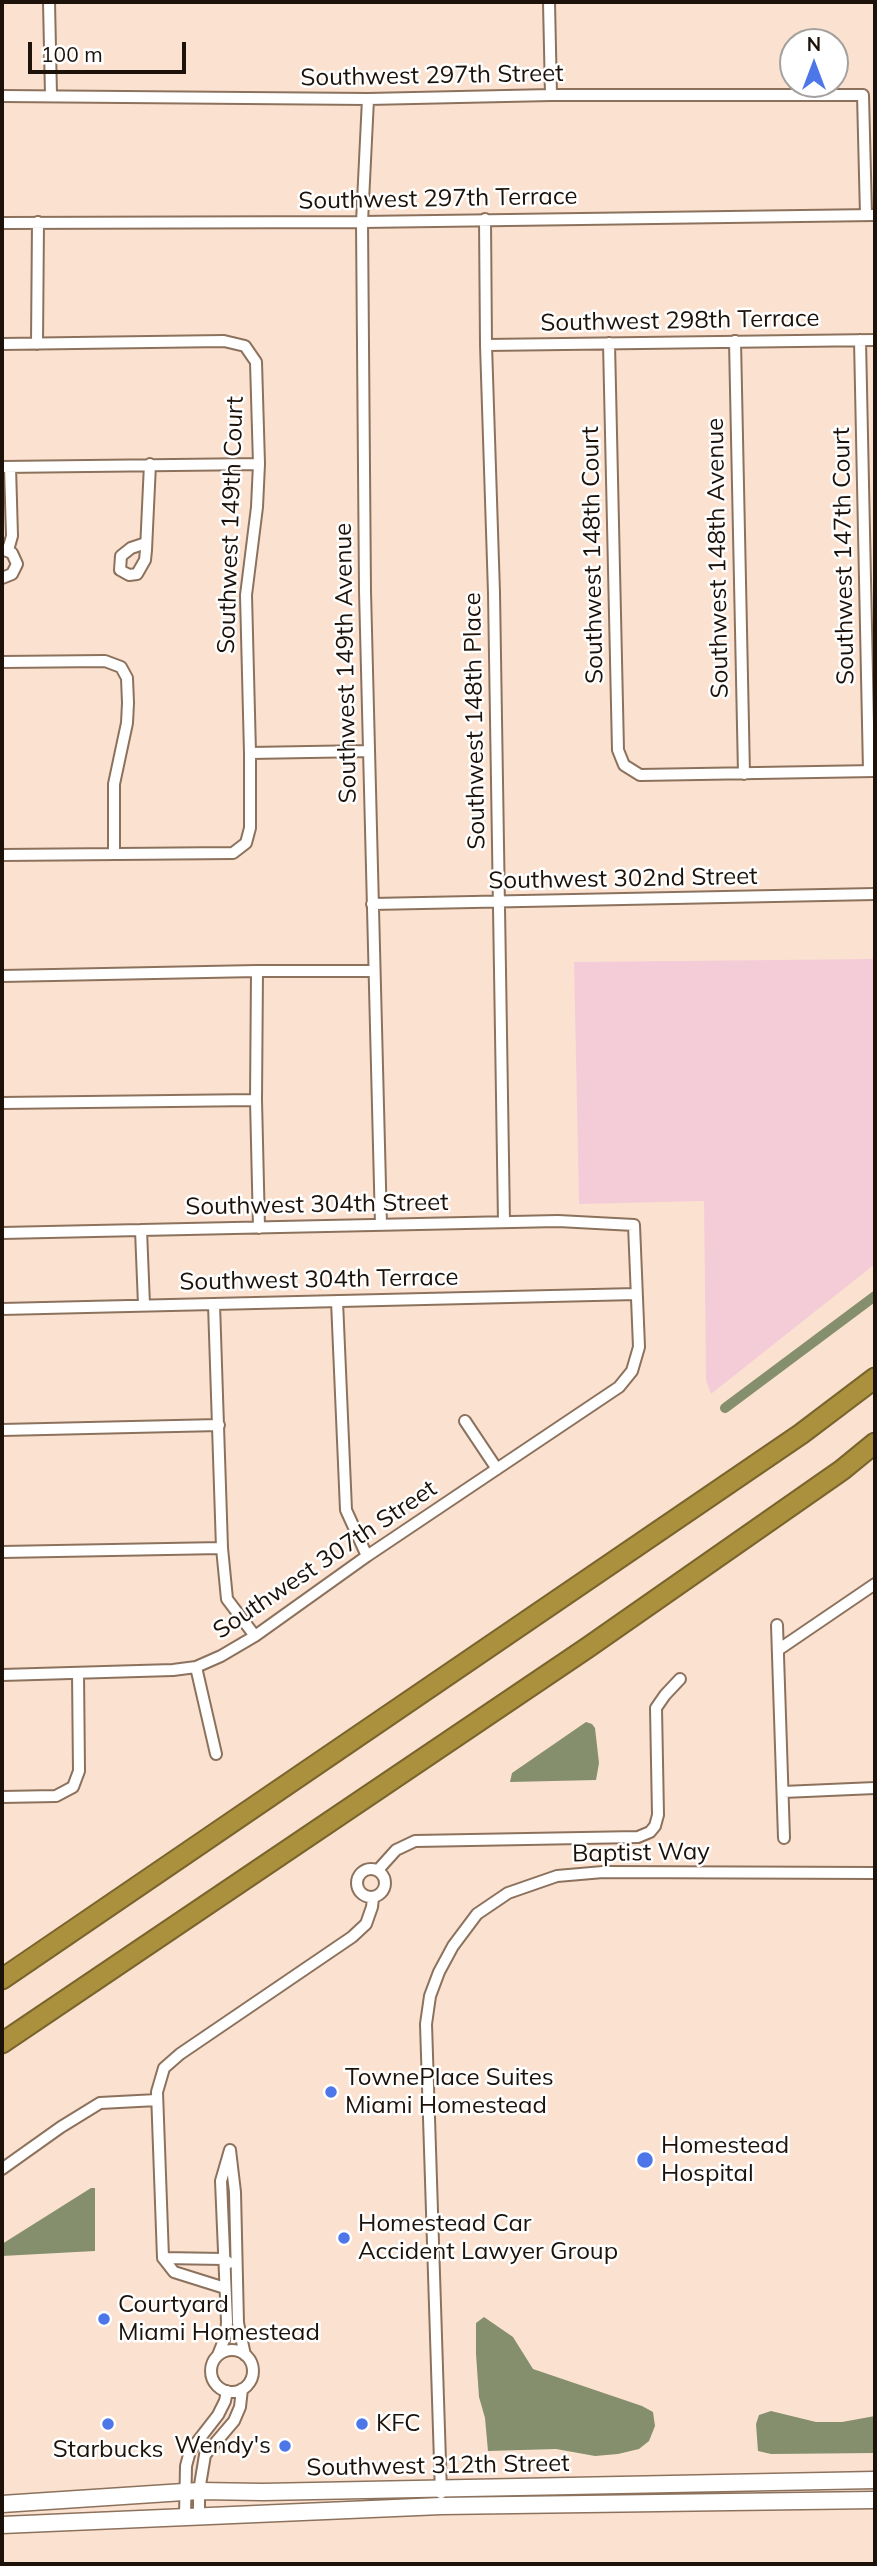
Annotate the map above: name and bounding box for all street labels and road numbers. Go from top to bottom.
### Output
street label: Southwest 297th Street [300,59,564,93]
street label: Southwest 297th Terrace [298,182,578,216]
street label: Southwest 298th Terrace [540,304,820,338]
street label: Southwest 149th Court [212,396,250,654]
street label: Southwest 148th Avenue [701,417,735,699]
street label: Southwest 148th Court [576,426,610,684]
street label: Southwest 147th Court [827,427,861,685]
street label: Southwest 149th Avenue [329,522,363,804]
street label: Southwest 148th Place [458,592,492,850]
street label: Southwest 302nd Street [488,862,758,896]
street label: Southwest 304th Street [185,1188,449,1222]
street label: Southwest 304th Terrace [179,1263,459,1297]
street label: Southwest 307th Street [208,1474,442,1646]
street label: Baptist Way [572,1837,710,1869]
street label: Southwest 312th Street [306,2449,570,2483]

